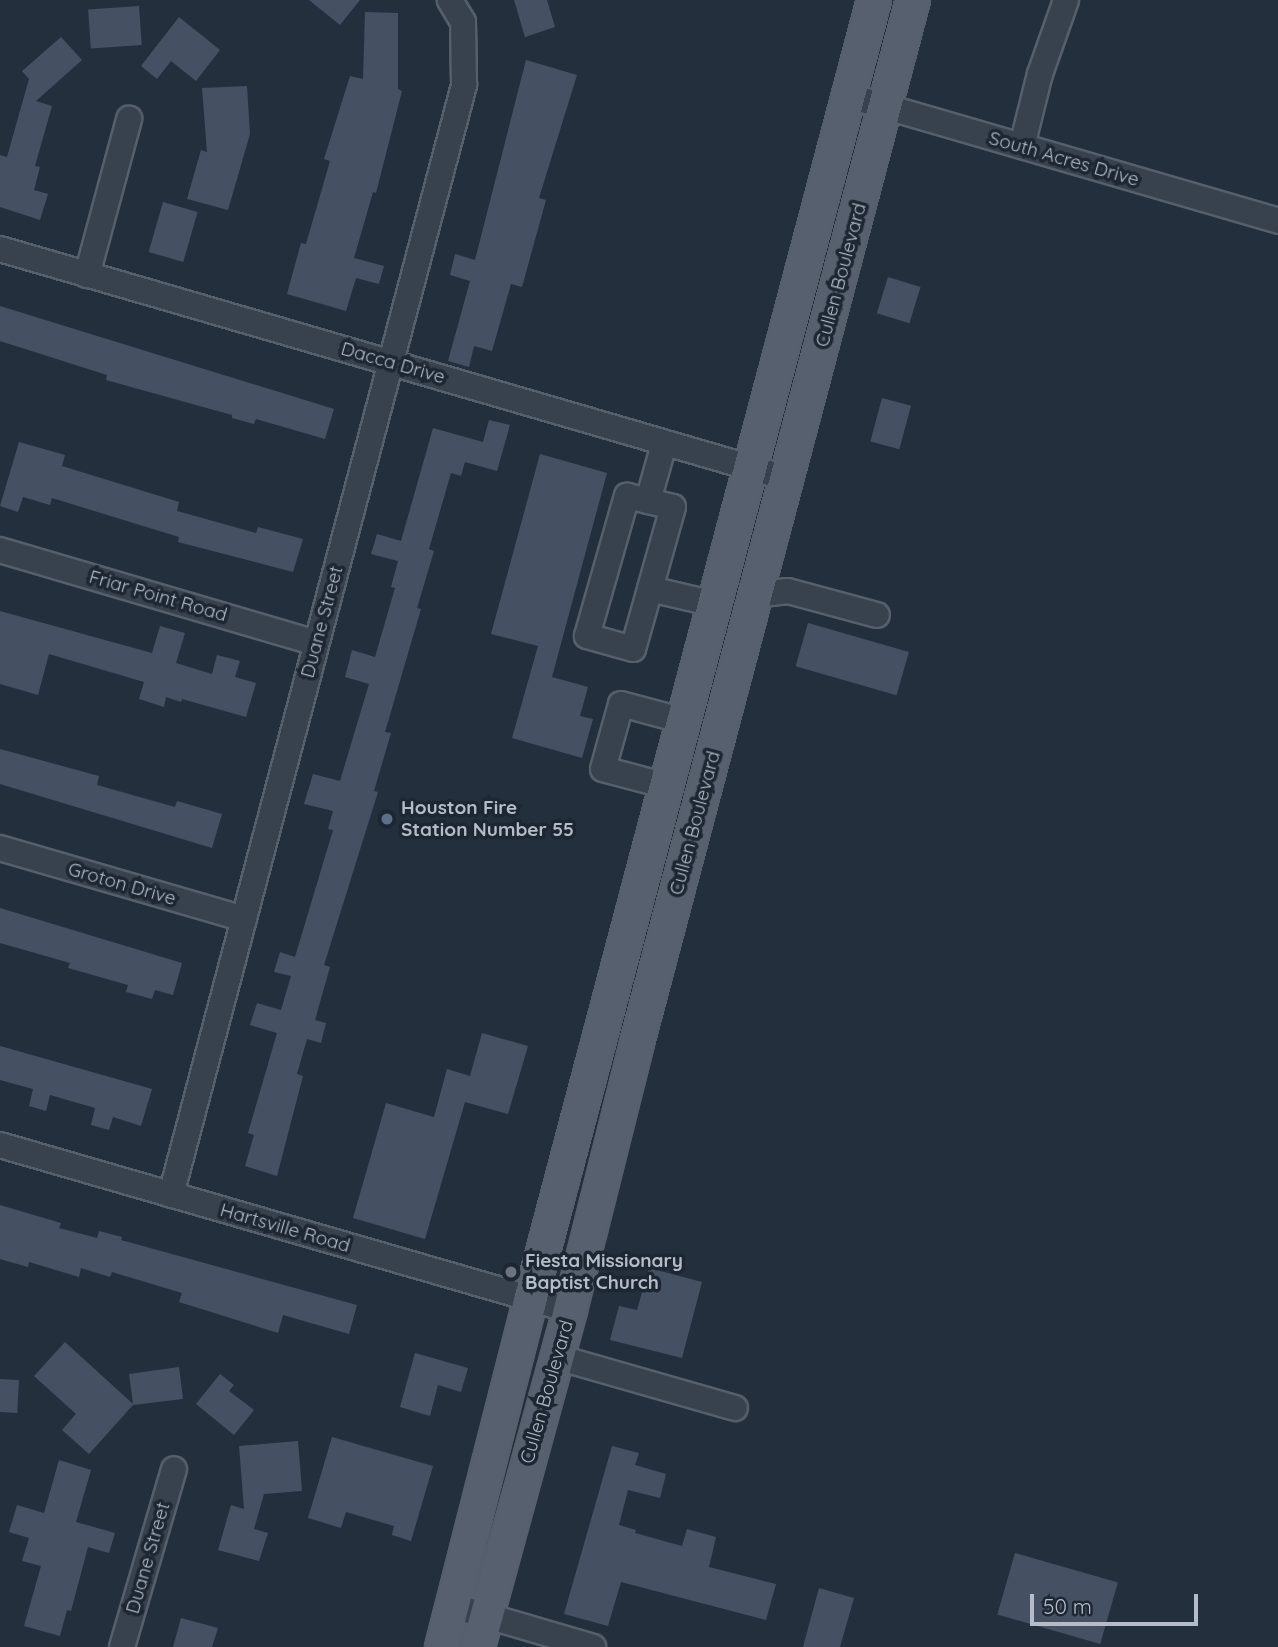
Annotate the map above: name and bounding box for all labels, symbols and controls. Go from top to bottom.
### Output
street label: South Acres Drive [986,127,1142,191]
street label: Cullen Boulevard [811,201,871,349]
street label: Dacca Drive [338,337,448,389]
street label: Duane Street [296,564,348,680]
street label: Friar Point Road [86,565,230,627]
street label: Cullen Boulevard [665,749,725,897]
place label: Houston Fire Station Number 55 [401,797,574,841]
marker: Houston Fire Station Number 55 [379,811,395,827]
street label: Groton Drive [65,858,179,910]
street label: Hartsville Road [217,1199,353,1257]
place label: Fiesta Missionary Baptist Church [525,1250,683,1294]
marker: Fiesta Missionary Baptist Church [503,1264,519,1280]
street label: Cullen Boulevard [516,1318,578,1466]
street label: Duane Street [121,1500,175,1616]
scale bar [1033,1580,1201,1624]
text: 50 m [1043,1593,1092,1619]

